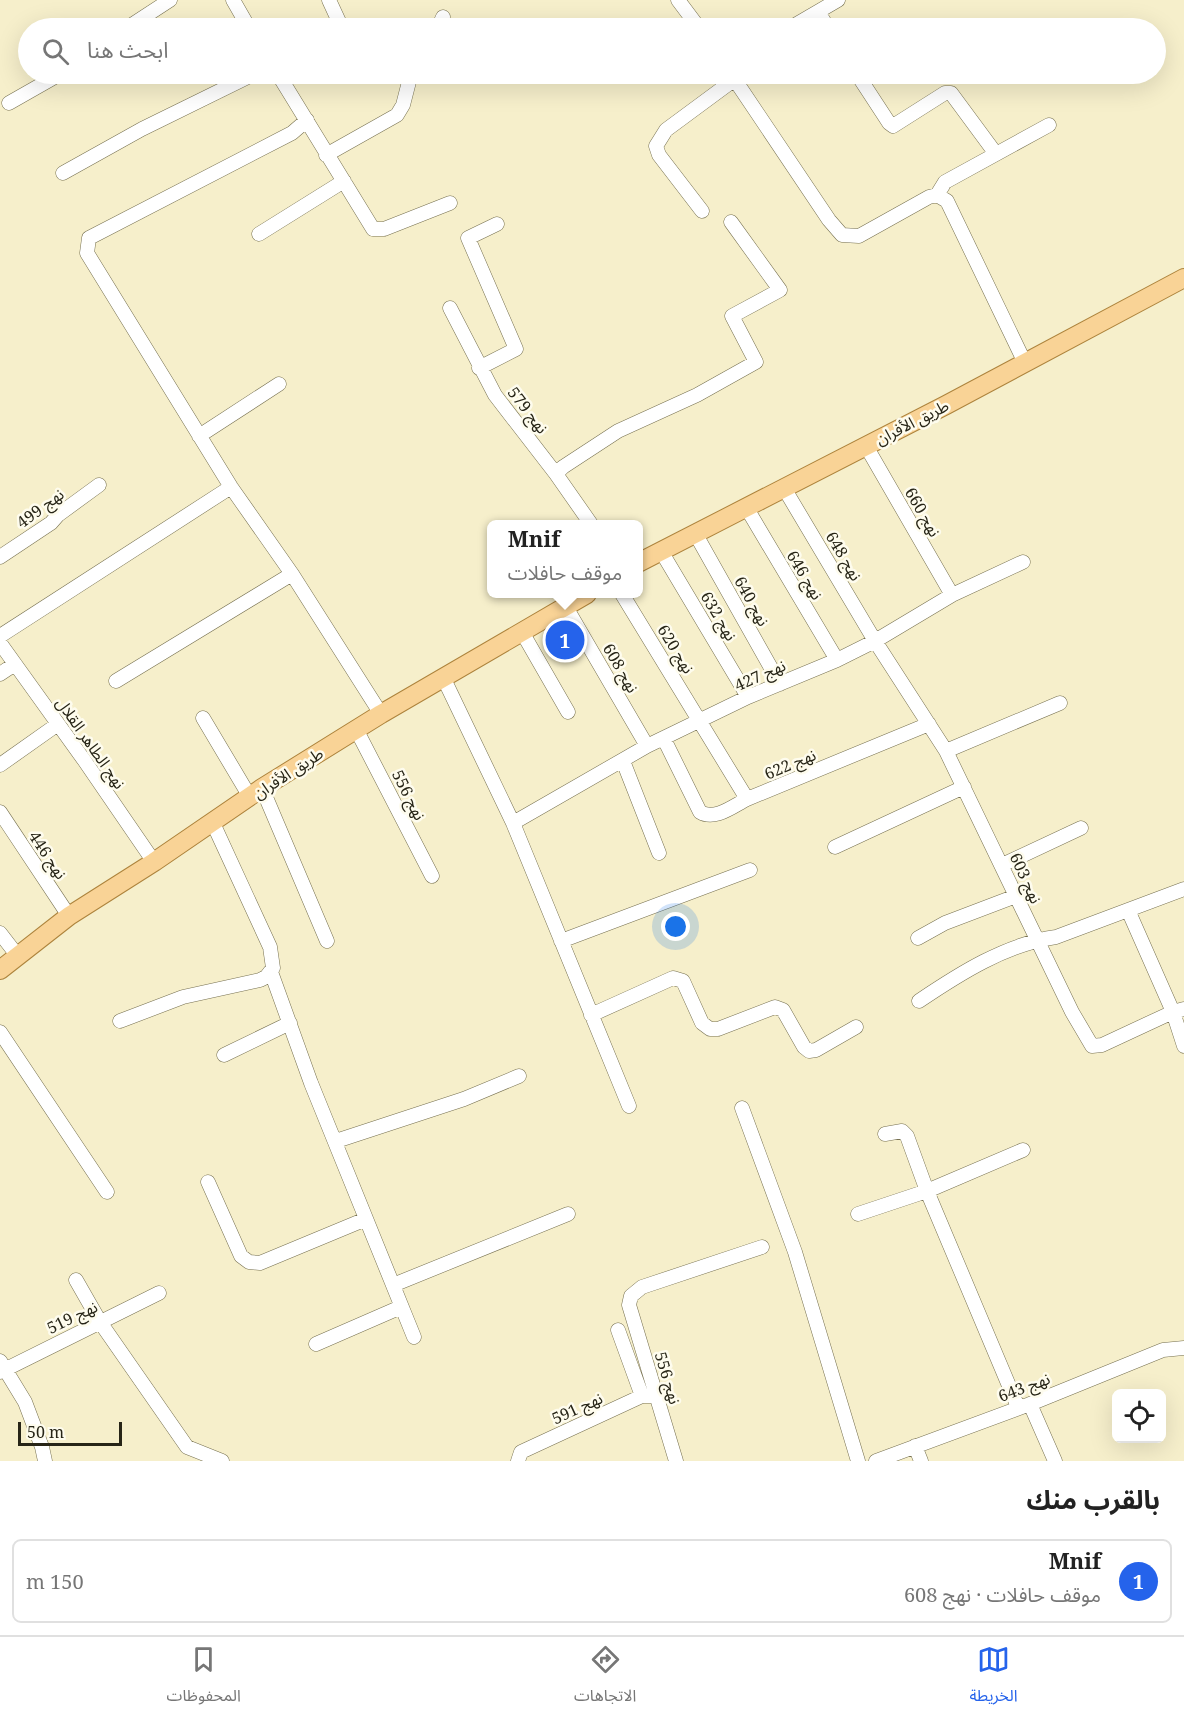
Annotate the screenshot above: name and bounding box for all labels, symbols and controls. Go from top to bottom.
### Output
search box [18,18,1166,84]
text: ابحث هنا [87,34,169,64]
icon: search [39,35,72,68]
street label: نهج 579 [501,382,553,439]
street label: طريق الأفران [872,394,953,450]
street label: نهج 499 [12,483,69,535]
street label: نهج 660 [898,483,946,542]
popup [487,520,643,598]
text: Mnif [508,523,560,553]
street label: نهج 648 [819,527,867,586]
street label: نهج 646 [780,546,828,605]
text: موقف حافلات [508,559,622,586]
street label: نهج 640 [728,572,775,631]
street label: نهج 632 [694,587,742,646]
pin: 1 [546,618,584,662]
street label: نهج 620 [651,620,700,679]
street label: نهج 608 [596,639,644,698]
street label: نهج 427 [731,654,790,698]
street label: نهج الطاهر القلال [50,693,131,794]
street label: طريق الأفران [249,742,327,804]
street label: نهج 622 [761,743,820,786]
street label: نهج 556 [385,766,431,825]
street label: نهج 446 [22,827,72,885]
street label: نهج 603 [1003,849,1047,908]
your location [661,912,690,941]
street label: نهج 519 [43,1295,102,1340]
street label: نهج 556 [648,1349,686,1408]
street label: نهج 643 [995,1367,1054,1409]
street label: نهج 591 [548,1387,607,1431]
map controls [1112,1389,1166,1443]
button: locate [1112,1389,1166,1443]
scale bar [18,1419,122,1446]
text: 50 m [27,1421,64,1443]
text: بالقرب منك [1026,1481,1160,1517]
text: Mnif [1049,1545,1101,1575]
text: 150 m [26,1568,84,1595]
text: 1 [1133,1568,1144,1595]
text: موقف حافلات · نهج 608 [904,1581,1101,1608]
tab: المحفوظات [167,1643,241,1713]
tab: الاتجاهات [574,1643,636,1713]
tab: الخريطة [970,1643,1017,1713]

